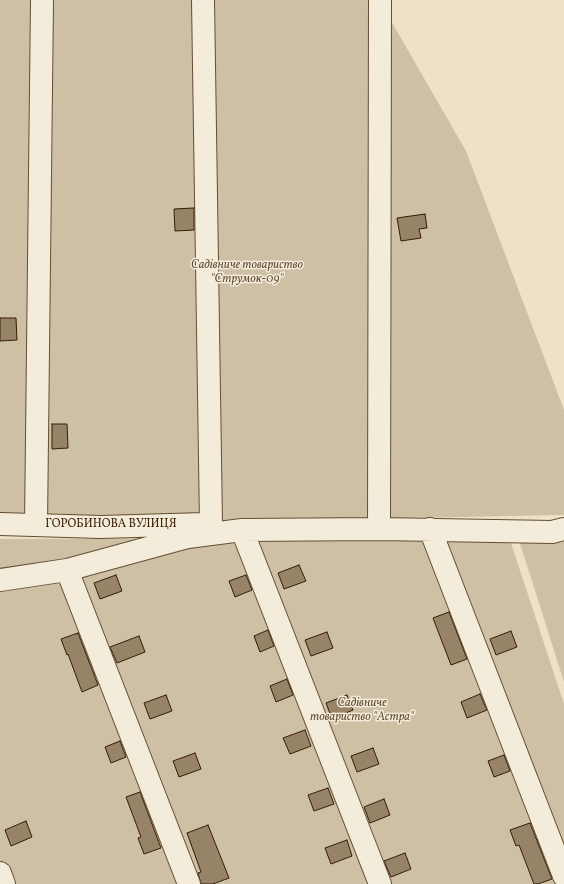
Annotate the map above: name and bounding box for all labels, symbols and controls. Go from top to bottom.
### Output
park label: Садівниче товариство "Струмок-09" [191,259,303,287]
street label: ГОРОБИНОВА ВУЛИЦЯ [45,518,177,532]
park label: Садівниче товариство "Астра" [310,697,414,725]

